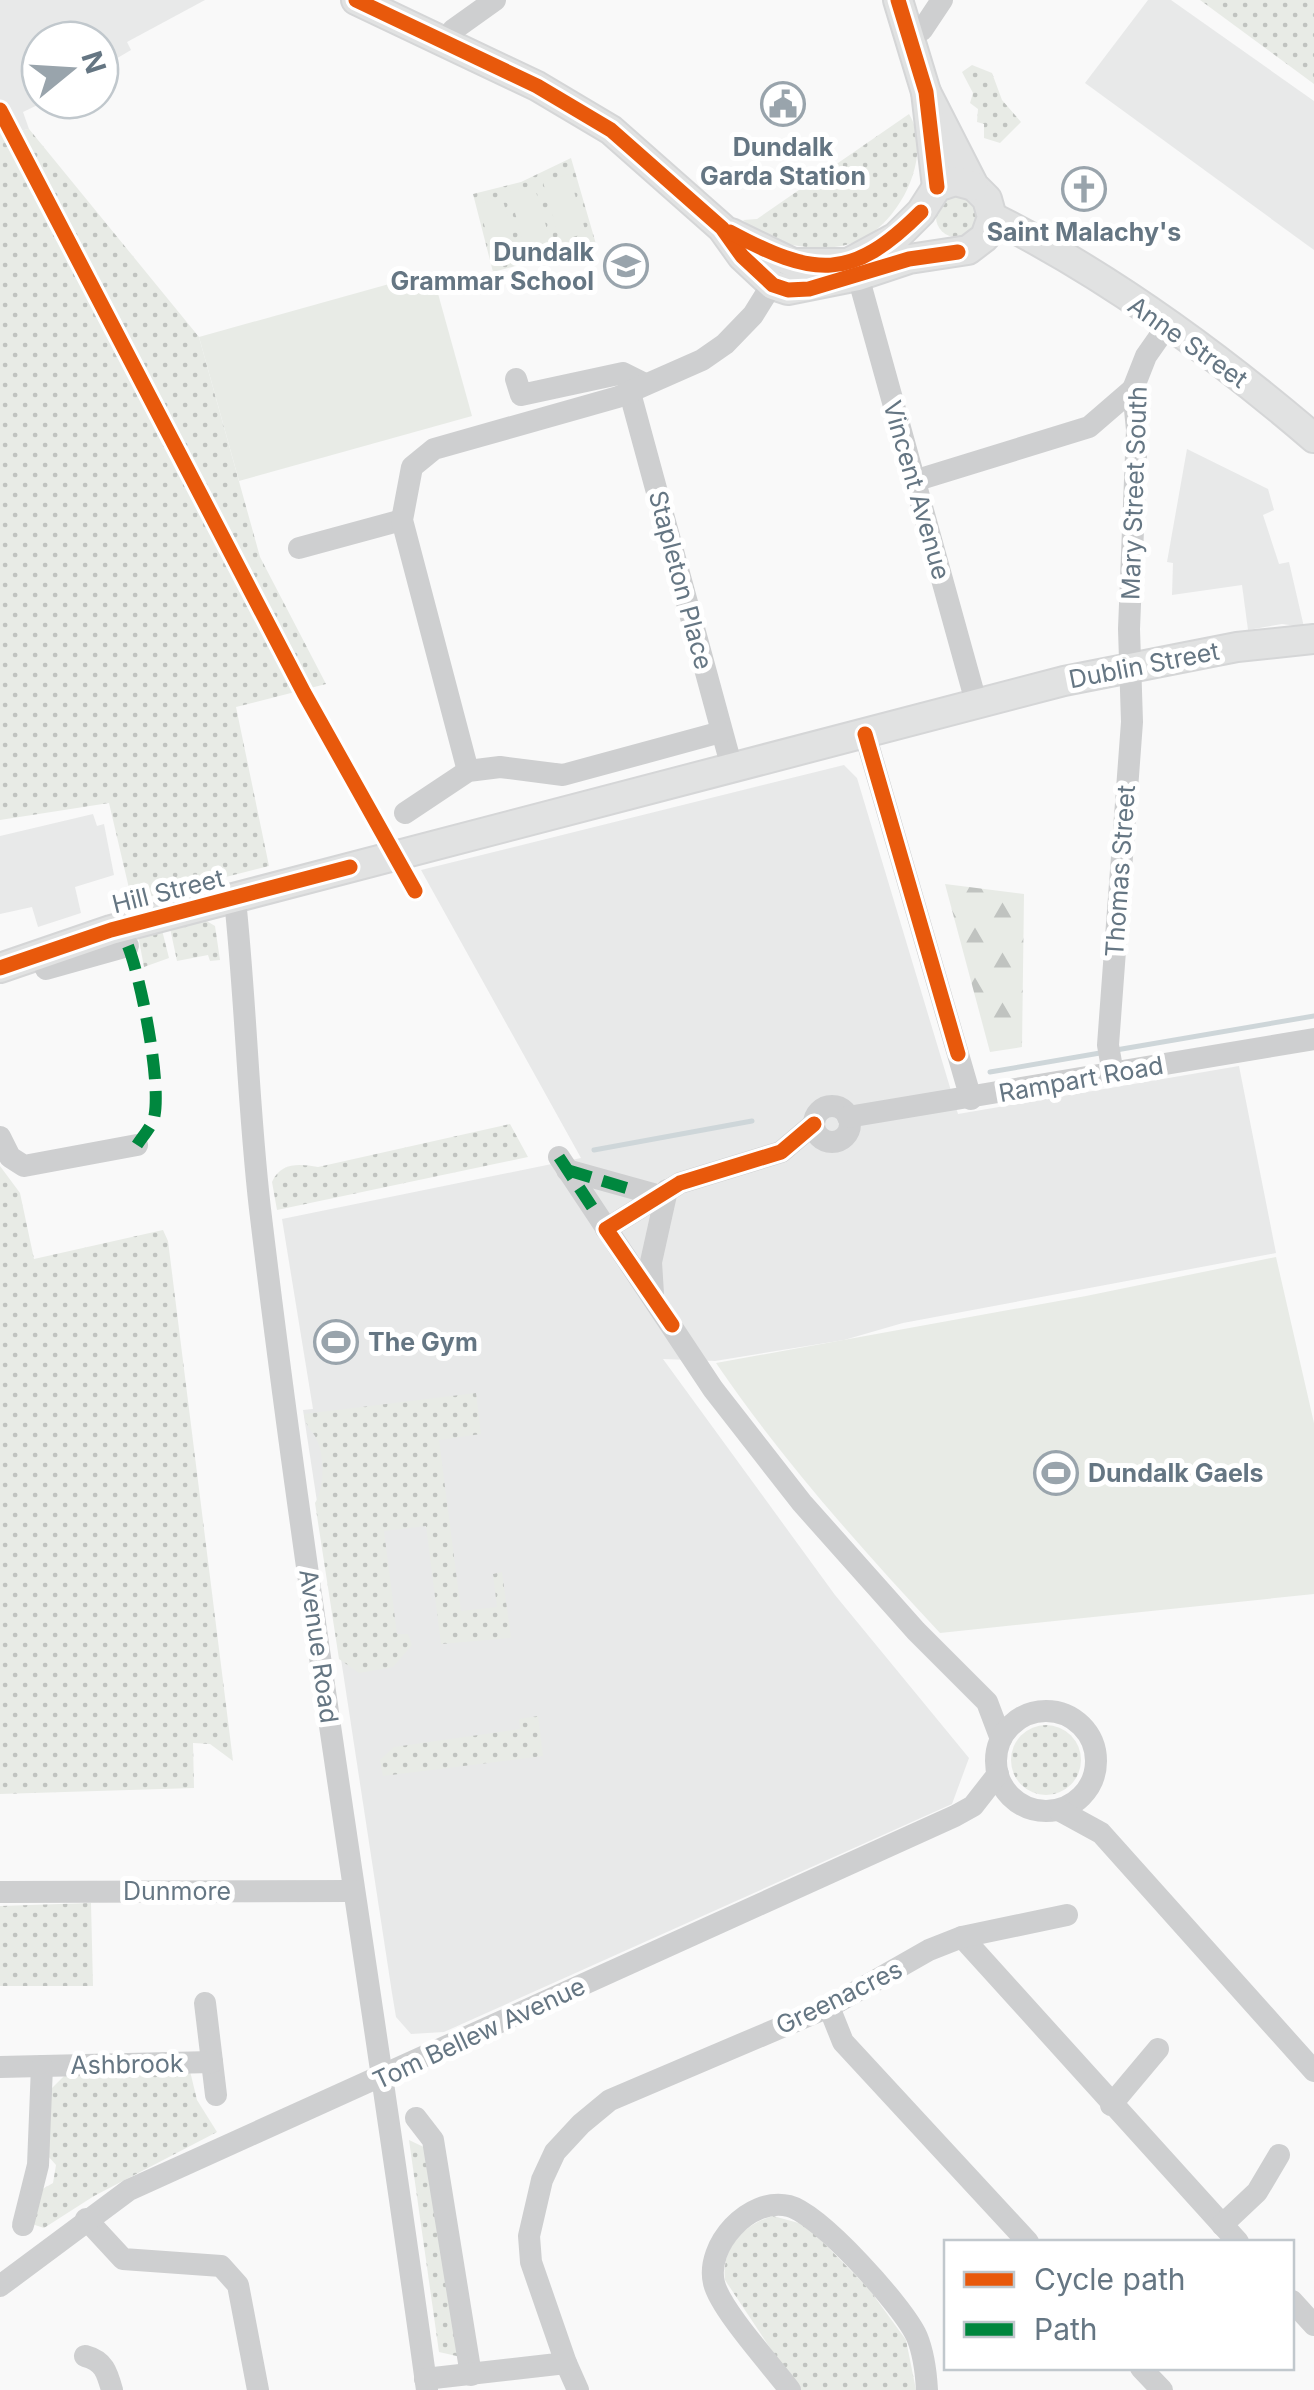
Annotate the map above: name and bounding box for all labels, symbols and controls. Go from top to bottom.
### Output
north arrow [20,20,120,120]
text: N [74,47,113,78]
public building icon: Dundalk Garda Station [760,81,806,127]
place label: Dundalk Garda Station [700,132,866,191]
church icon: Saint Malachy's [1061,166,1107,212]
place label: Saint Malachy's [987,217,1181,247]
place label: Dundalk Grammar School [391,237,594,296]
school or university icon: Dundalk Grammar School [603,243,649,289]
street label: Anne Street [1122,290,1254,394]
street label: Mary Street South [1115,386,1153,600]
street label: Vincent Avenue [877,397,957,583]
street label: Stapleton Place [643,487,719,673]
street label: Dublin Street [1066,636,1222,694]
street label: Thomas Street [1099,784,1141,958]
street label: Hill Street [109,863,227,919]
street label: Rampart Road [996,1050,1166,1108]
sports icon: The Gym [313,1319,359,1365]
place label: The Gym [368,1327,478,1357]
sports icon: Dundalk Gaels [1033,1450,1079,1496]
place label: Dundalk Gaels [1088,1458,1264,1488]
street label: Avenue Road [293,1567,345,1725]
street label: Dunmore [123,1876,231,1906]
street label: Greenacres [771,1954,907,2040]
street label: Tom Bellew Avenue [368,1971,590,2095]
street label: Ashbrook [70,2048,184,2080]
legend [944,2240,1294,2370]
text: Cycle path [1034,2261,1186,2297]
text: Path [1034,2311,1098,2347]

